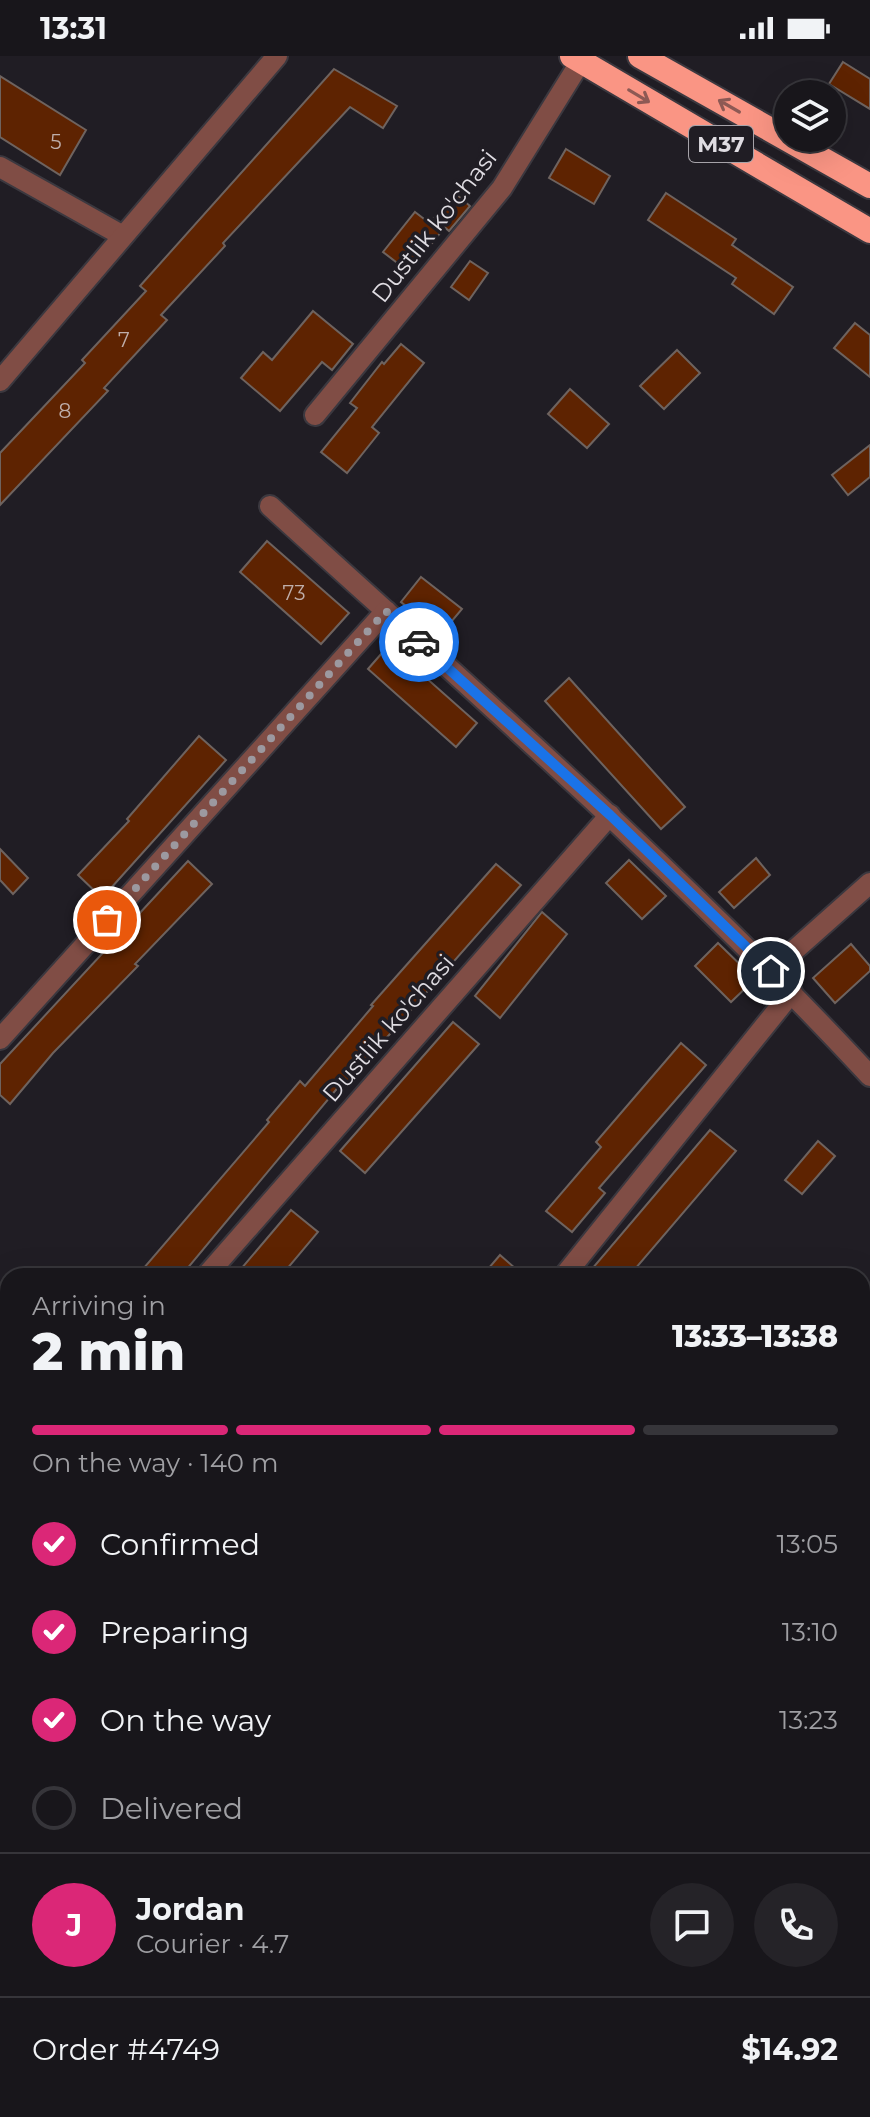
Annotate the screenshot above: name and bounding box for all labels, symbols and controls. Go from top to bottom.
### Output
text: 13:31 [40,10,107,47]
map controls [774,80,846,152]
button: layers [774,80,846,152]
one-way arrow [627,88,650,104]
one-way arrow [718,98,741,114]
road number: M37 [689,126,753,162]
house number: 5 [50,130,62,154]
street label: Dustlik ko'chasi [365,144,503,308]
house number: 7 [118,328,130,352]
house number: 8 [59,399,71,423]
house number: 73 [283,581,305,605]
courier [379,602,459,682]
icon: car [397,620,441,664]
pin [73,886,141,954]
icon: bag [85,898,129,942]
pin [737,937,805,1005]
street label: Dustlik ko'chasi [316,948,460,1108]
icon: home [749,949,793,993]
text: Arriving in [32,1290,166,1322]
text: 13:33–13:38 [672,1318,838,1355]
text: 2 min [32,1320,185,1383]
text: On the way · 140 m [32,1447,278,1479]
icon: check [32,1522,76,1566]
text: Confirmed [100,1526,260,1563]
text: 13:05 [777,1528,838,1560]
icon: check [32,1610,76,1654]
text: Preparing [100,1614,249,1651]
text: 13:10 [782,1616,838,1648]
icon: check [32,1698,76,1742]
text: On the way [100,1702,271,1739]
text: 13:23 [779,1704,838,1736]
text: Delivered [100,1790,243,1827]
button: chat [650,1883,734,1967]
button: phone [754,1883,838,1967]
text: Jordan [136,1891,245,1928]
text: J [66,1907,82,1944]
text: Courier · 4.7 [136,1928,289,1960]
text: Order #4749 [32,2031,220,2068]
text: $14.92 [742,2031,838,2068]

